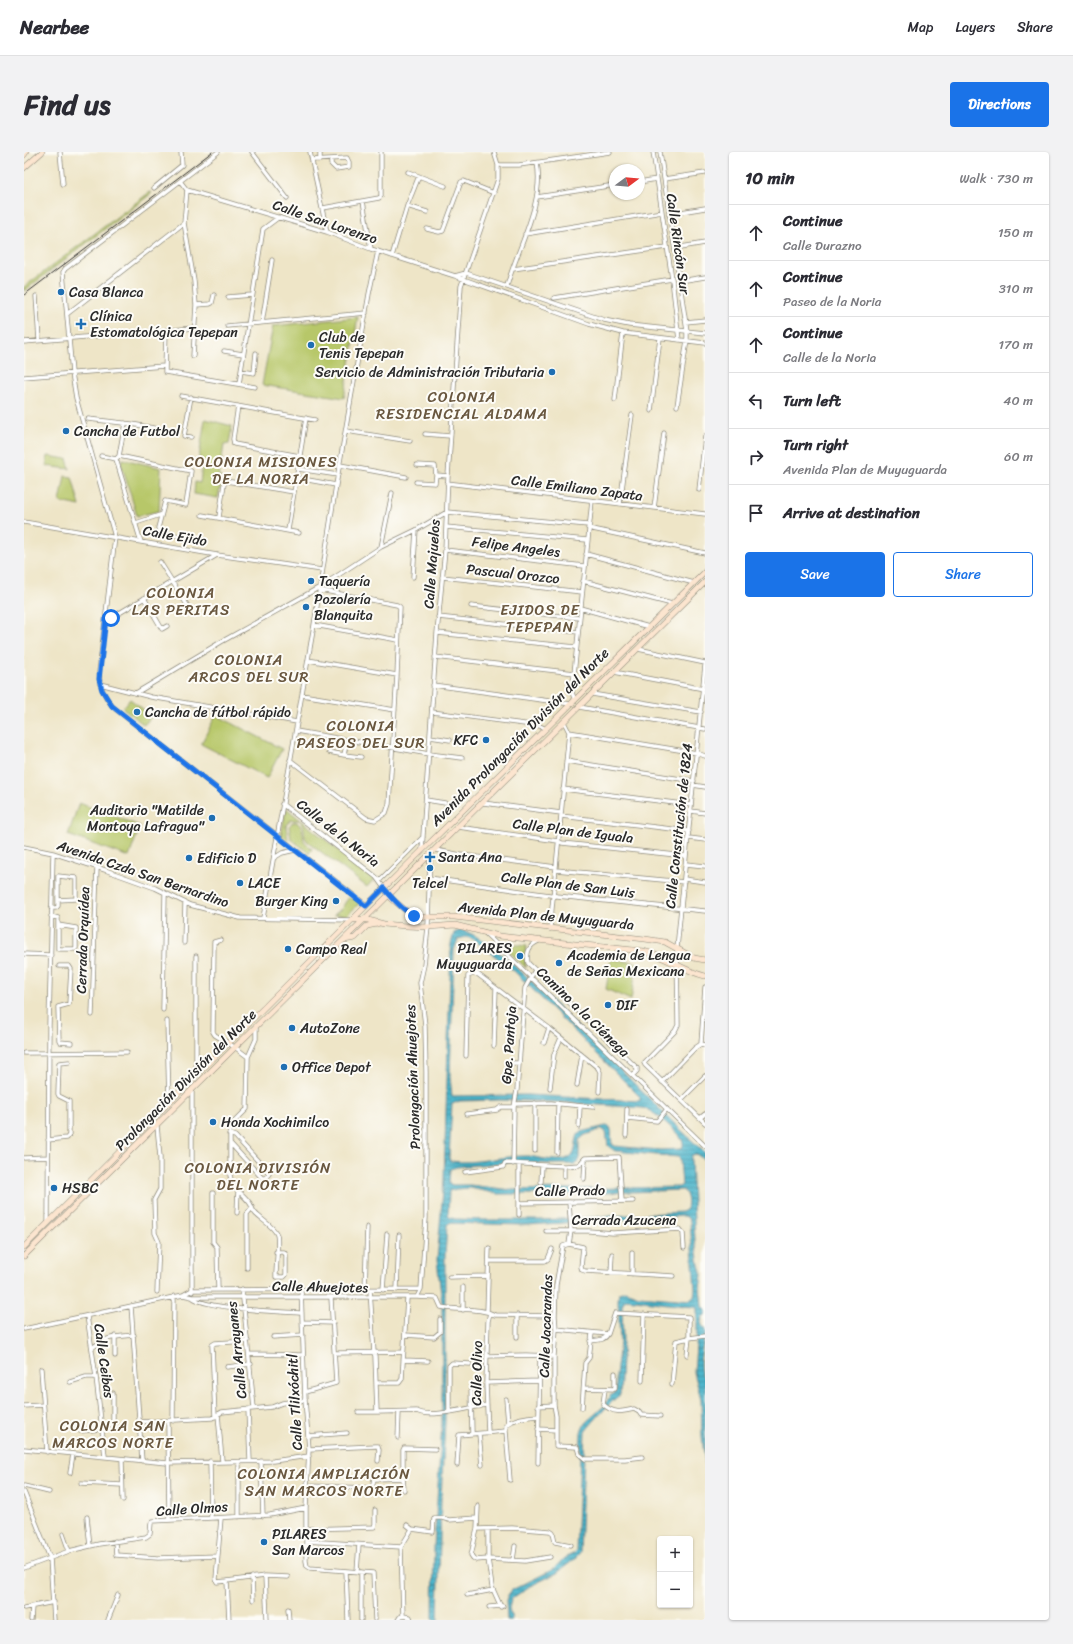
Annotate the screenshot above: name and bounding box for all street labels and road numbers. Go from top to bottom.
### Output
street label: Calle San Lorenzo [269,192,381,252]
street label: Calle Rincón Sur [659,192,698,297]
street label: Calle Emiliano Zapata [510,468,644,508]
street label: Calle Ejido [141,518,209,554]
street label: Calle Majuelos [416,518,448,610]
street label: Felipe Angeles [471,529,562,565]
street label: Pascual Orozco [465,557,561,591]
street label: Avenida Prolongación División del Norte [424,642,615,833]
street label: Calle Constitución de 1824 [658,742,700,910]
street label: Calle de la Noria [291,792,385,874]
street label: Calle Plan de Iguala [511,811,635,851]
street label: Avenida Czda San Bernardino [53,832,232,915]
street label: Calle Plan de San Luis [500,864,637,906]
street label: Cerrada Orquídea [69,886,97,994]
street label: Avenida Plan de Muyuguarda [456,894,635,938]
street label: Camino a la Ciénega [530,960,636,1064]
street label: Prolongación División del Norte [109,1003,263,1157]
street label: Prolongación Ahuejotes [398,1004,428,1150]
street label: Gpe. Pantoja [494,1005,524,1085]
street label: Calle Prado [535,1178,605,1204]
street label: Cerrada Azucena [572,1208,676,1233]
street label: Calle Jacarandas [532,1273,560,1378]
street label: Calle Ahuejotes [272,1274,368,1300]
street label: Calle Arrayanes [219,1300,255,1400]
street label: Calle Ceibas [86,1322,122,1400]
street label: Calle Olivo [464,1340,490,1406]
street label: Calle Tlilxóchitl [280,1352,310,1451]
street label: Calle Olmos [155,1494,229,1524]

